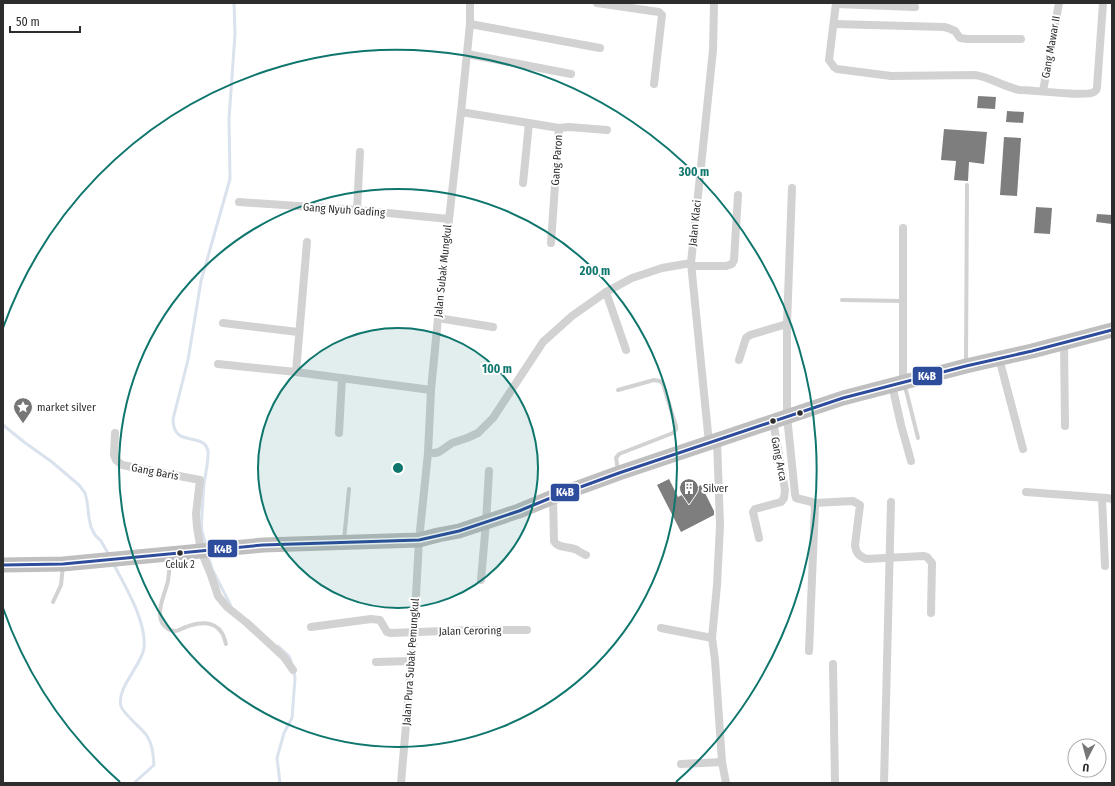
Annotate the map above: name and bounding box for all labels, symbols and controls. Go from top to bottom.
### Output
scale bar [10,8,80,34]
text: 50 m [16,15,40,29]
street label: Gang Mawar II [1039,15,1063,79]
street label: Gang Paron [549,134,565,186]
text: 300 m [678,165,709,179]
street label: Jalan Klaci [686,199,704,247]
street label: Gang Nyuh Gading [302,201,386,219]
street label: Jalan Subak Mungkul [432,224,454,318]
text: 200 m [579,264,610,278]
text: 100 m [482,362,512,376]
line badge: K4B [912,366,943,386]
text: K4B [918,370,936,383]
place icon: market silver [12,396,34,424]
place label: market silver [37,401,96,414]
unlabelled marker [795,408,805,418]
unlabelled marker [768,416,778,426]
street label: Gang Arca [768,436,790,482]
street label: Gang Baris [130,461,180,483]
centre of rings [391,461,405,475]
building icon: Silver [678,477,700,505]
place label: Silver [703,482,728,495]
line badge: K4B [550,483,580,502]
text: K4B [556,486,574,499]
line badge: K4B [207,539,238,558]
text: K4B [214,543,232,556]
marker: Celuk 2 [175,548,185,558]
place label: Celuk 2 [165,559,195,571]
street label: Jalan Pura Subak Pemungkul [400,598,422,726]
street label: Jalan Ceroring [439,624,502,638]
north arrow [1067,738,1107,778]
text: U [1082,761,1090,774]

